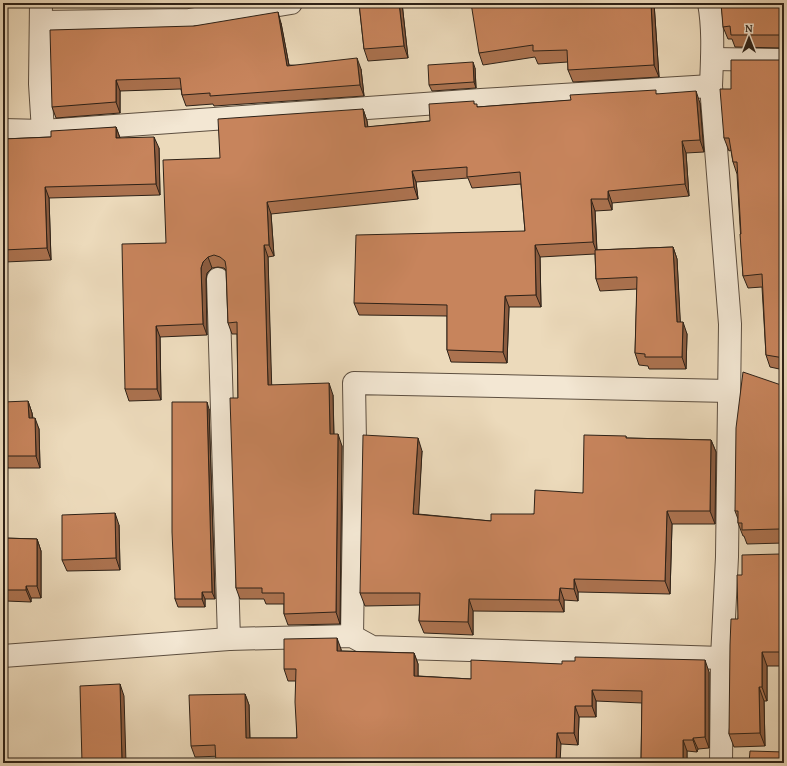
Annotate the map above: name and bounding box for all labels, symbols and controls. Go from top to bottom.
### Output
north arrow [729,18,769,58]
text: N [745,20,753,36]

